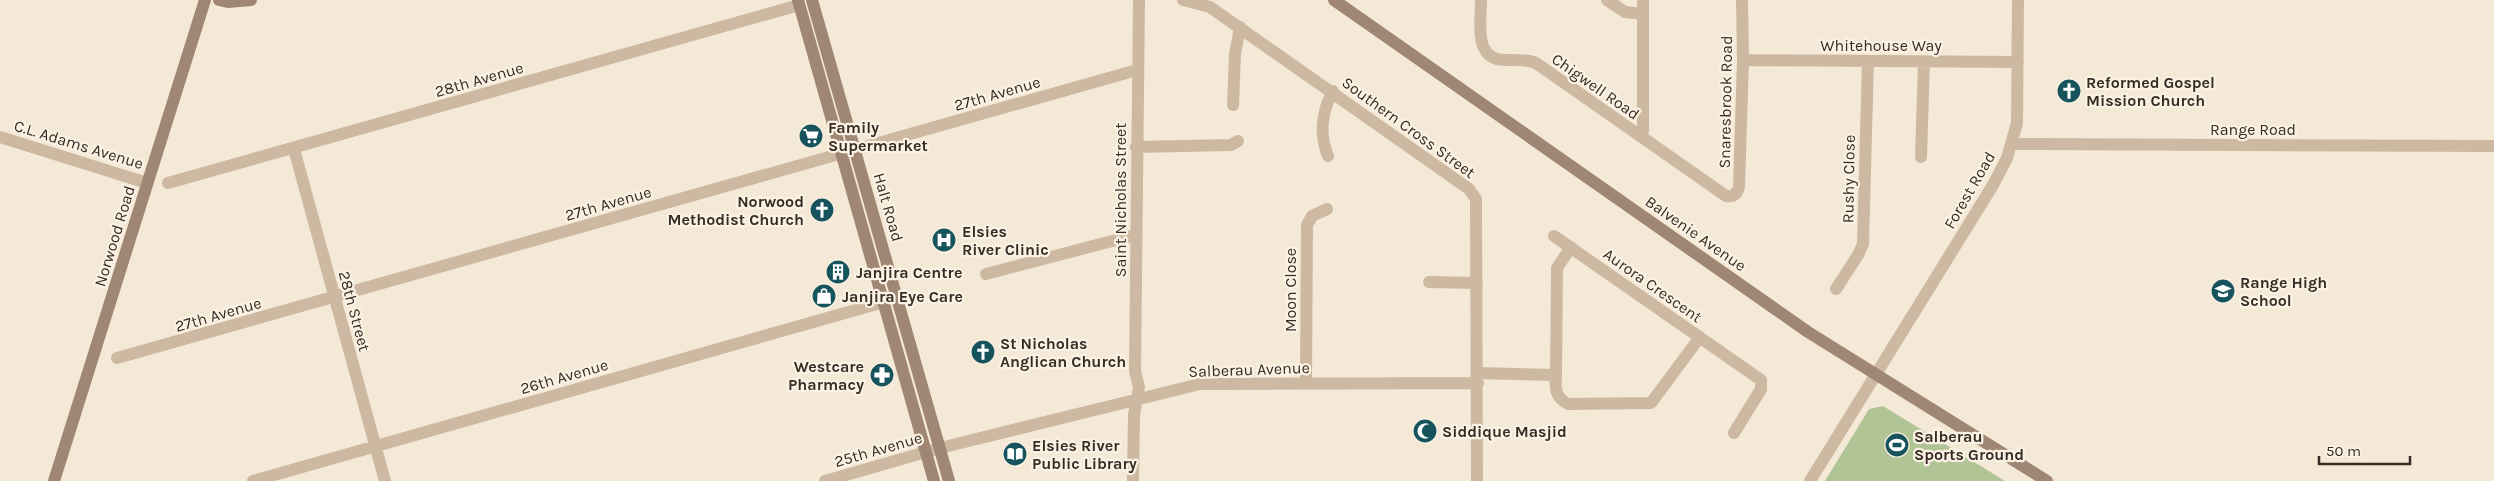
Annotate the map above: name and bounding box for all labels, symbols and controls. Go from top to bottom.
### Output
street label: Snaresbrook Road [1715,35,1736,169]
street label: Whitehouse Way [1820,36,1942,55]
street label: Chigwell Road [1548,49,1643,124]
street label: 28th Avenue [433,58,526,101]
street label: 27th Avenue [952,72,1042,115]
street label: Southern Cross Street [1338,73,1479,182]
place label: Reformed Gospel Mission Church [2086,73,2215,110]
church icon: Reformed Gospel Mission Church [2056,78,2082,104]
street label: C.L. Adams Avenue [12,116,146,173]
place label: Family Supermarket [828,118,928,155]
street label: Range Road [2210,120,2296,139]
supermarket icon: Family Supermarket [798,123,824,149]
street label: Saint Nicholas Street [1111,123,1130,277]
street label: Rushy Close [1838,135,1859,223]
street label: Forest Road [1940,148,1999,232]
street label: Halt Road [870,171,907,244]
street label: 27th Avenue [563,182,653,225]
street label: Norwood Road [90,183,139,289]
place label: Norwood Methodist Church [667,192,804,229]
street label: Balvenie Avenue [1642,192,1750,275]
church icon: Norwood Methodist Church [809,197,835,223]
place label: Elsies River Clinic [962,222,1049,259]
hospital icon: Elsies River Clinic [931,227,957,253]
street label: Aurora Crescent [1600,244,1706,327]
street label: Moon Close [1281,248,1300,332]
building icon: Janjira Centre [825,259,851,285]
place label: Janjira Centre [856,263,962,282]
street label: 28th Street [335,269,374,353]
place label: Range High School [2240,273,2327,310]
school or university icon: Range High School [2210,278,2236,304]
shop icon: Janjira Eye Care [811,283,837,309]
place label: Janjira Eye Care [842,287,963,306]
street label: 27th Avenue [173,293,263,336]
place label: St Nicholas Anglican Church [1000,334,1126,371]
church icon: St Nicholas Anglican Church [970,339,996,365]
street label: 26th Avenue [518,355,610,398]
place label: Westcare Pharmacy [788,357,864,394]
street label: Salberau Avenue [1188,358,1310,381]
pharmacy icon: Westcare Pharmacy [869,362,895,388]
mosque icon: Siddique Masjid [1412,418,1438,444]
place label: Siddique Masjid [1442,422,1567,441]
place label: Salberau Sports Ground [1914,427,2024,464]
street label: 25th Avenue [832,428,924,471]
sports icon: Salberau Sports Ground [1884,432,1910,458]
scale bar [2319,434,2410,466]
place label: Elsies River Public Library [1032,436,1137,473]
library icon: Elsies River Public Library [1002,441,1028,467]
text: 50 m [2326,442,2361,460]

